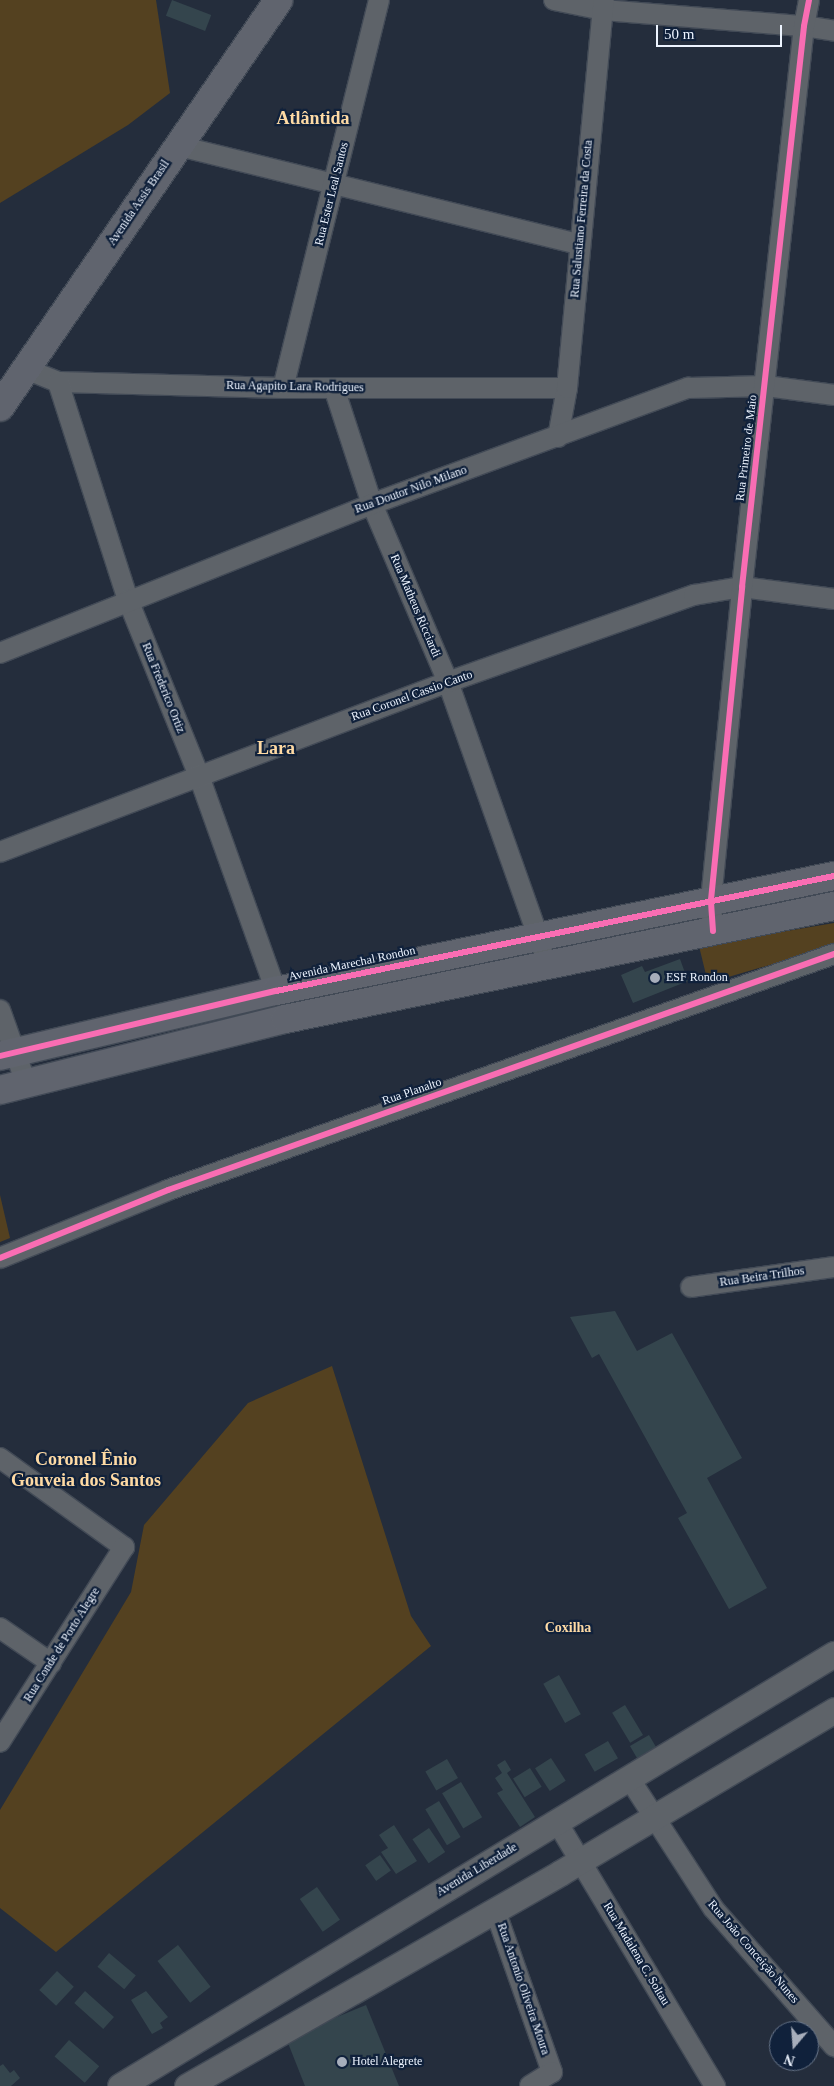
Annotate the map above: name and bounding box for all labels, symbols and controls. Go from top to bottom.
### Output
scale bar [659,15,785,47]
text: 50 m [664,26,694,42]
district label: Atlântida [276,107,350,129]
street label: Rua Salustiano Ferreira da Costa [568,140,596,298]
street label: Rua Ester Leal Santos [312,141,352,247]
street label: Avenida Assis Brasil [105,157,173,249]
street label: Rua Agapito Lara Rodrigues [226,379,364,395]
street label: Rua Primeiro de Maio [733,394,761,502]
street label: Rua Doutor Nilo Milano [353,463,469,517]
street label: Rua Matheus Ricciardi [387,552,443,660]
street label: Rua Frederico Ortiz [138,641,188,735]
street label: Rua Coronel Cassio Canto [350,667,474,725]
district label: Lara [257,737,295,759]
street label: Avenida Marechal Rondon [287,944,417,984]
marker: ESF Rondon [648,971,662,985]
place label: ESF Rondon [666,971,728,985]
street label: Rua Planalto [381,1075,443,1109]
street label: Rua Beira Trilhos [719,1264,805,1290]
district label: Coronel Ênio Gouveia dos Santos [11,1449,161,1492]
street label: Rua Conde de Porto Alegre [21,1585,103,1705]
district label: Coxilha [545,1620,591,1636]
street label: Avenida Liberdade [434,1840,520,1900]
street label: Rua João Conceição Nunes [704,1898,802,2006]
street label: Rua Madalena C. Soltau [600,1900,672,2008]
street label: Rua Antonio Oliveira Moura [494,1921,552,2057]
north arrow [769,2021,819,2071]
text: N [782,2051,797,2068]
place label: Hotel Alegrete [352,2055,423,2069]
marker: Hotel Alegrete [336,2056,348,2068]

